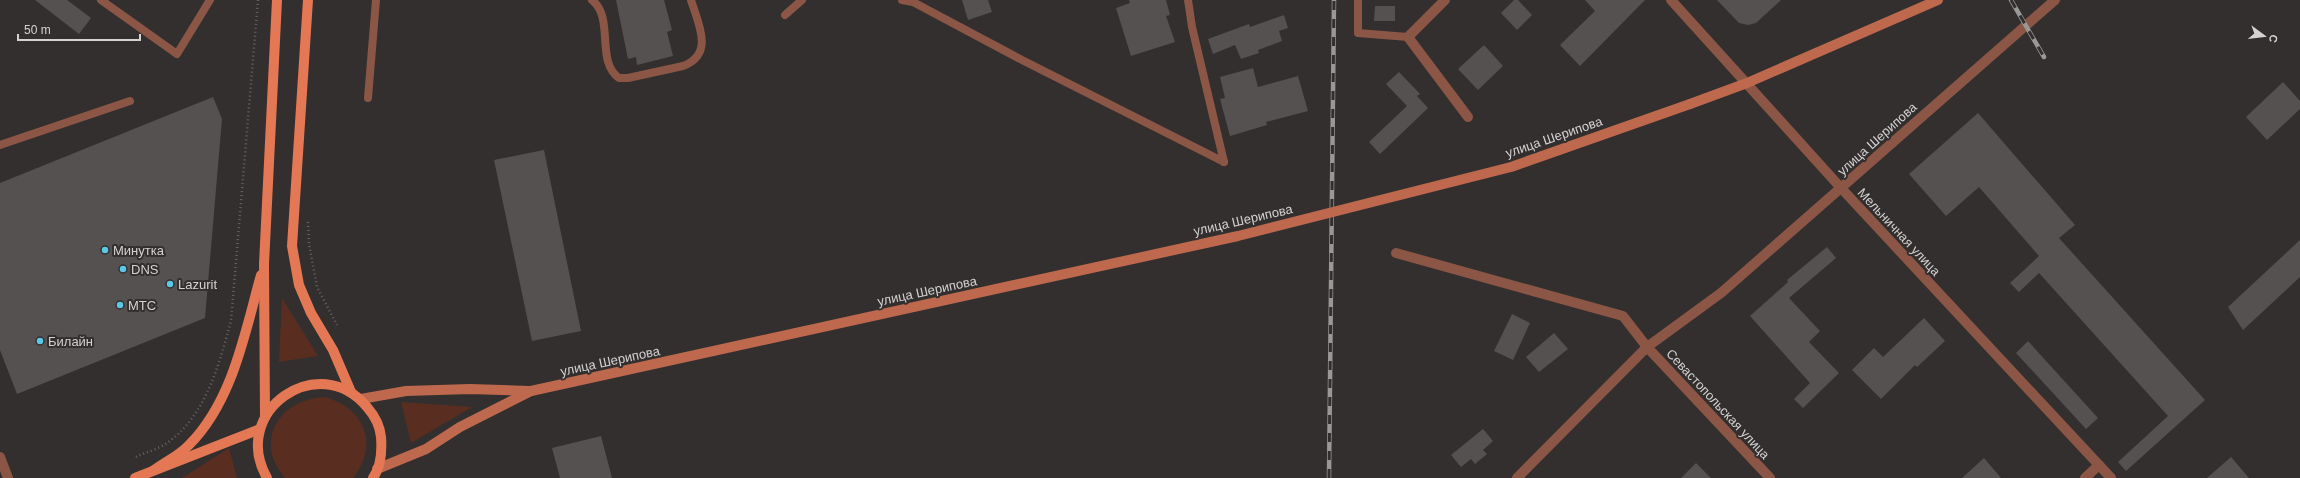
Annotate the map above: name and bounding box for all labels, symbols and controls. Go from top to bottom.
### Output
scale bar [18,16,140,42]
north arrow [2244,16,2284,56]
text: 50 m [24,23,51,37]
text: С [2267,33,2280,44]
street label: улица Шерипова [1834,99,1920,178]
street label: улица Шерипова [1504,113,1605,161]
street label: Мельничная улица [1855,185,1944,279]
street label: улица Шерипова [1192,201,1295,239]
place label: Минутка [113,243,165,258]
marker: Минутка [100,245,110,255]
place label: DNS [131,262,159,277]
marker: DNS [118,264,128,274]
street label: улица Шерипова [876,273,979,309]
place label: Lazurit [178,277,217,292]
marker: Lazurit [165,279,175,289]
place label: МТС [128,298,156,313]
marker: МТС [115,300,125,310]
place label: Билайн [48,334,93,349]
marker: Билайн [35,336,45,346]
street label: улица Шерипова [559,343,662,379]
street label: Севастопольская улица [1663,346,1773,463]

